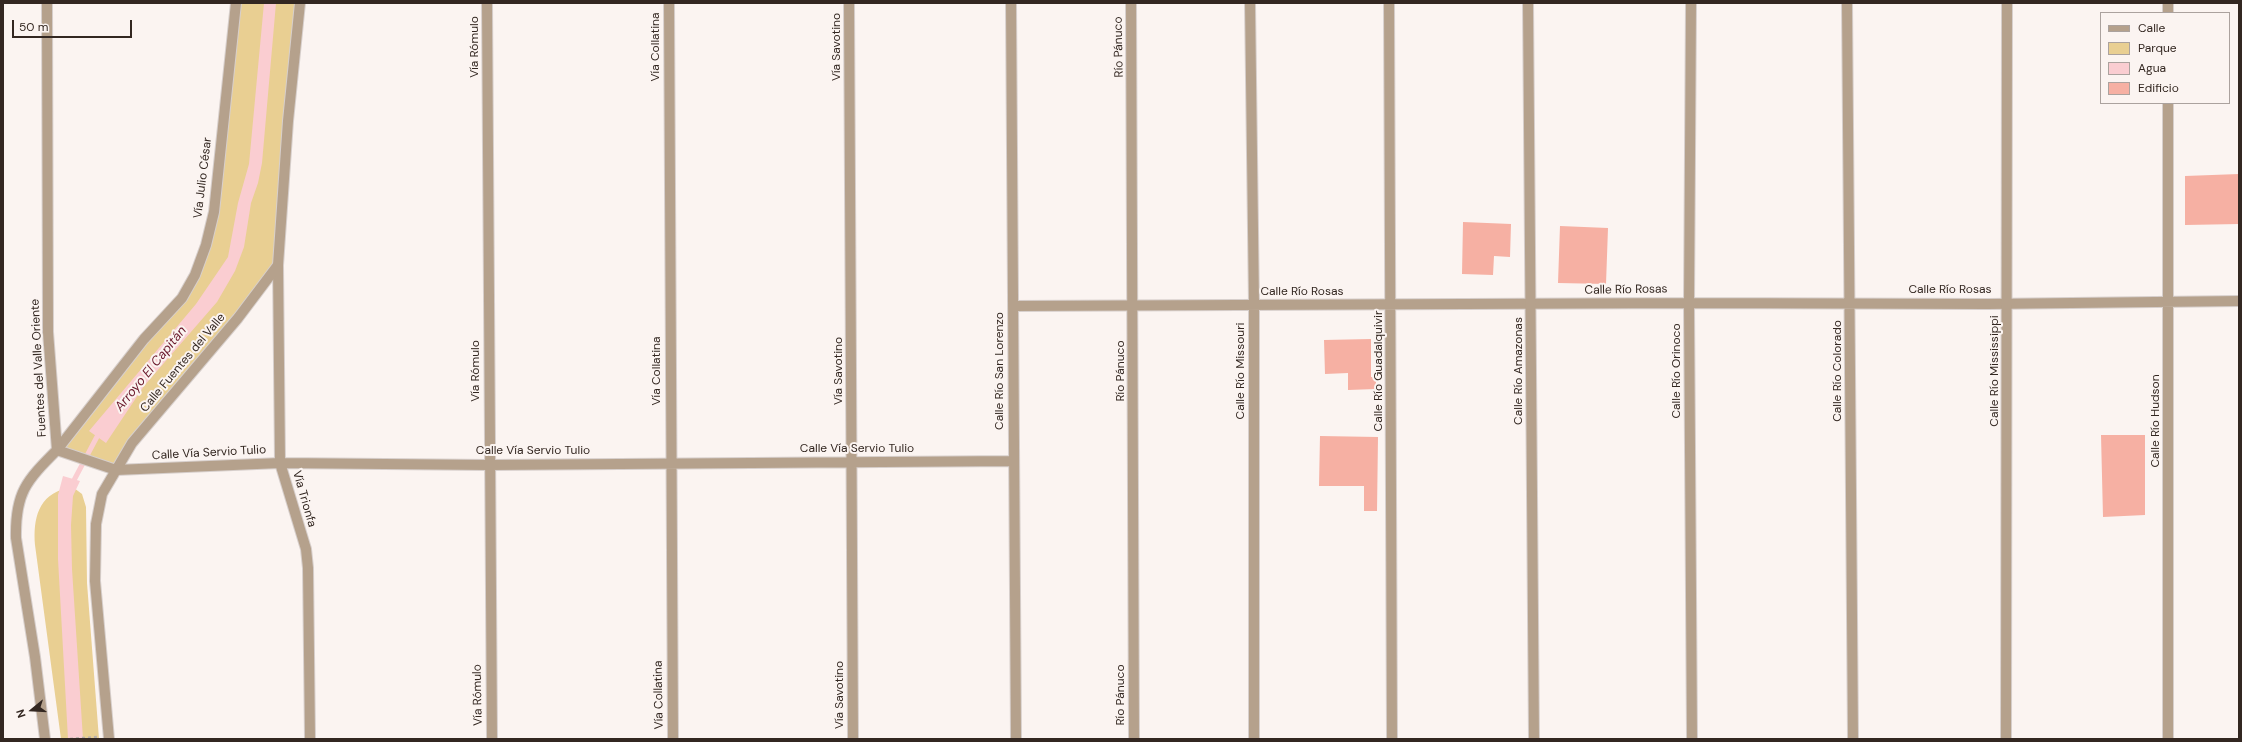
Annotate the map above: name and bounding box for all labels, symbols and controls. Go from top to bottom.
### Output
scale bar [14,12,134,38]
legend [2100,12,2230,104]
street label: Vía Collatina [649,13,663,81]
street label: Vía Savotino [830,13,844,81]
street label: Vía Rómulo [468,16,482,78]
street label: Río Pánuco [1111,16,1127,78]
text: 50 m [19,19,48,35]
text: Calle [2138,20,2165,36]
text: Parque [2138,40,2177,56]
text: Agua [2138,60,2166,76]
text: Edificio [2138,80,2179,96]
street label: Vía Julio César [191,137,215,219]
street label: Calle Río Rosas [1584,282,1668,298]
street label: Calle Río Rosas [1908,283,1992,297]
street label: Calle Río Rosas [1260,285,1344,299]
street label: Fuentes del Valle Oriente [28,298,50,438]
street label: Calle Fuentes del Valle [138,311,228,415]
street label: Calle Río Guadalquivir [1372,311,1386,431]
street label: Calle Río San Lorenzo [993,312,1007,430]
street label: Calle Río Mississippi [1988,315,2002,427]
street label: Calle Río Amazonas [1512,317,1526,425]
street label: Calle Río Colorado [1831,320,1845,422]
water label: Arroyo El Capitán [112,323,190,415]
street label: Calle Río Missouri [1234,323,1248,419]
street label: Calle Río Orinoco [1670,323,1684,419]
street label: Vía Collatina [650,337,664,405]
street label: Vía Savotino [832,337,846,405]
street label: Vía Rómulo [469,340,483,402]
street label: Río Pánuco [1114,340,1128,402]
street label: Calle Río Hudson [2149,374,2163,468]
street label: Calle Vía Servio Tulio [800,442,914,456]
street label: Calle Vía Servio Tulio [152,443,266,463]
street label: Calle Vía Servio Tulio [476,444,590,458]
street label: Vía Trionfa [289,469,319,529]
street label: Vía Collatina [651,660,667,730]
street label: Vía Savotino [833,661,847,729]
street label: Vía Rómulo [470,664,486,726]
street label: Río Pánuco [1114,664,1128,726]
north arrow [12,690,52,730]
text: N [13,708,28,720]

